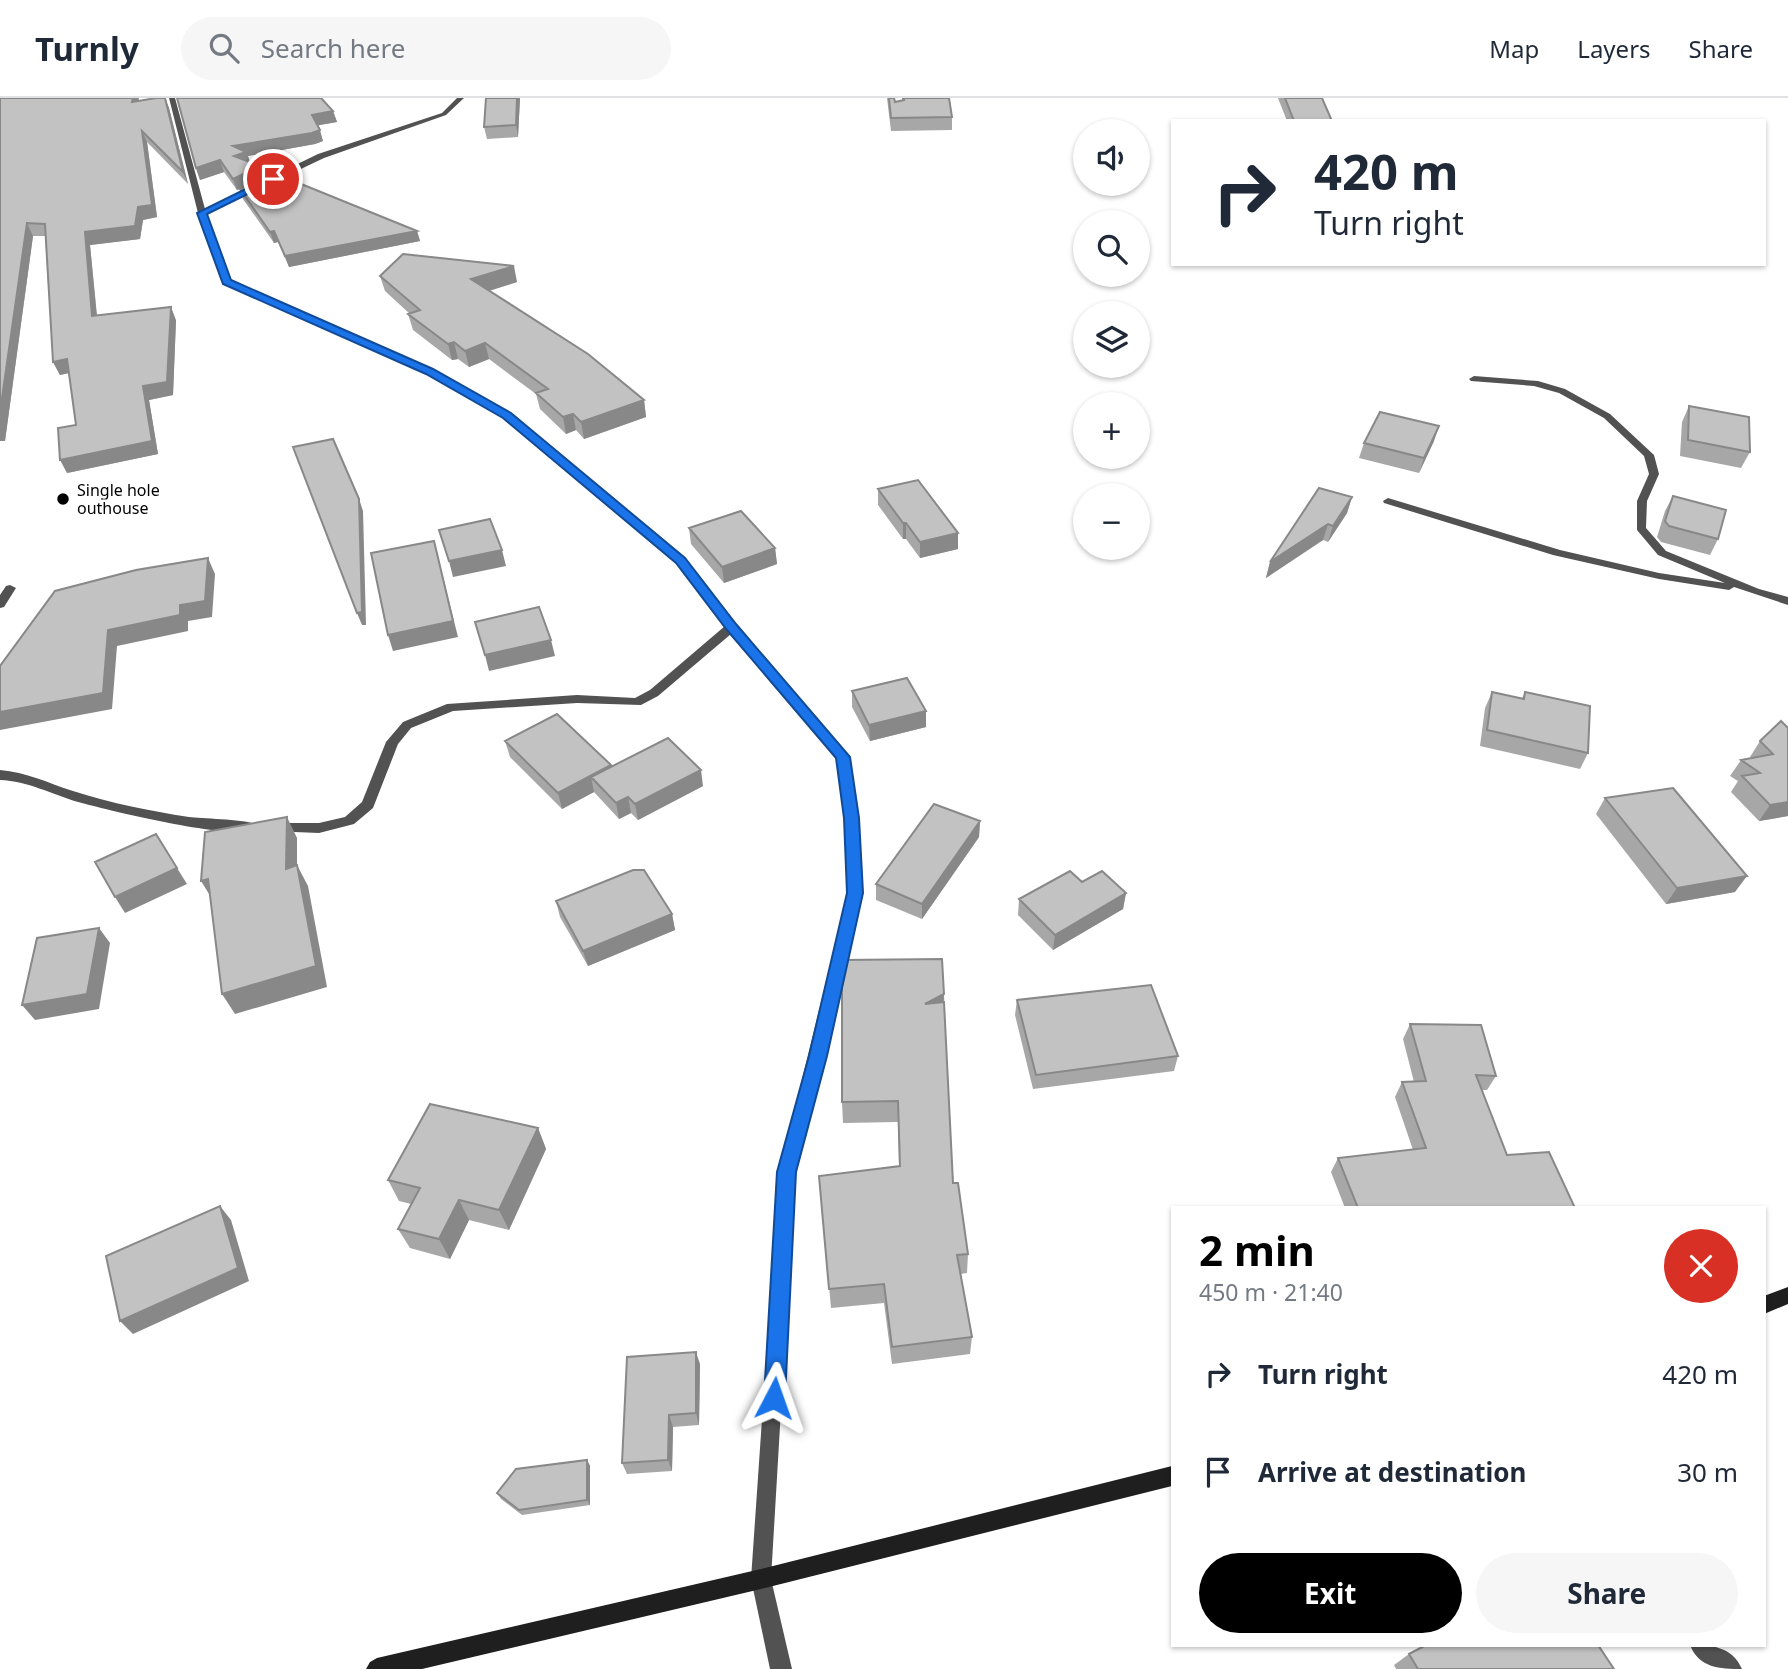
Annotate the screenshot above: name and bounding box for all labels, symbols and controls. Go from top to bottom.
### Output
search box [181,17,671,80]
text: Turnly [35,26,139,71]
icon: search [205,29,243,67]
text: Search here [261,30,405,66]
text: Map [1489,32,1539,65]
text: Layers [1577,32,1651,65]
text: Share [1689,32,1753,65]
map controls [1073,119,1150,560]
button: sound [1073,119,1150,196]
text: 420 m [1314,138,1459,204]
icon: right [1199,147,1290,238]
pin [243,149,303,209]
icon: arrive [254,160,292,198]
text: Turn right [1314,201,1464,244]
button: search [1073,210,1150,287]
button: layers [1073,301,1150,378]
button: + [1073,392,1150,469]
place label: Single hole outhouse [77,479,160,519]
button: − [1073,483,1150,560]
marker: Single hole outhouse [55,491,71,507]
text: 2 min [1199,1221,1315,1278]
button: close [1664,1229,1738,1303]
text: 450 m · 21:40 [1199,1276,1343,1308]
icon: right [1199,1355,1237,1393]
text: Turn right [1258,1356,1388,1392]
text: 420 m [1662,1356,1738,1392]
position arrow [737,1361,811,1435]
icon: arrive [1199,1453,1237,1491]
text: Arrive at destination [1258,1454,1527,1490]
text: 30 m [1677,1454,1738,1490]
button: Exit [1199,1553,1462,1633]
button: Share [1476,1553,1738,1633]

